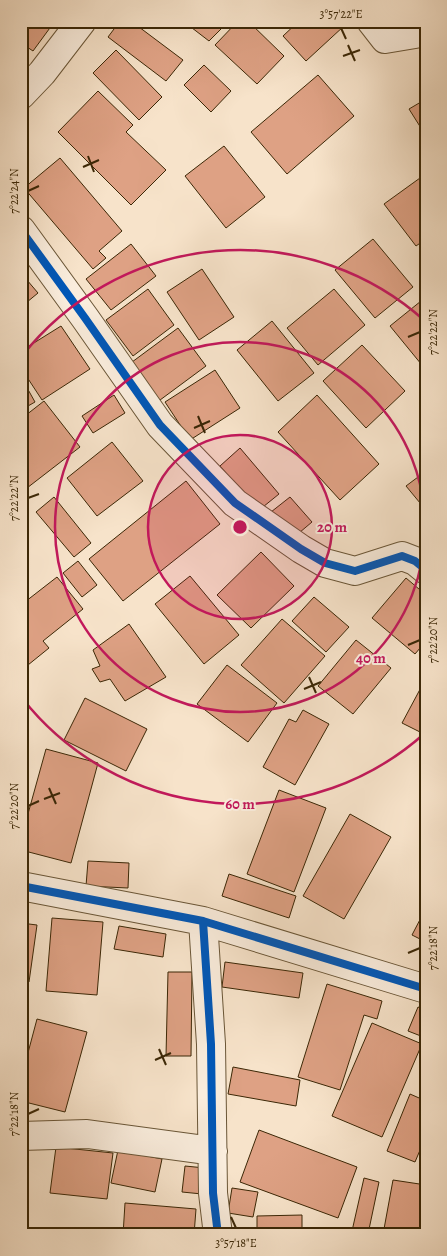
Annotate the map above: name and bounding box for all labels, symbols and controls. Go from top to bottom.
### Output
text: 3°57'22"E [320,6,363,22]
text: 7°22'24"N [6,168,22,214]
text: 7°22'22"N [425,309,441,355]
text: 7°22'22"N [6,475,22,521]
text: 20 m [317,517,347,537]
centre of rings [231,518,249,536]
text: 7°22'20"N [425,616,441,663]
text: 40 m [356,648,386,668]
text: 7°22'20"N [6,782,22,829]
text: 60 m [225,794,255,814]
text: 7°22'18"N [425,925,441,970]
text: 7°22'18"N [6,1091,22,1136]
text: 3°57'18"E [215,1235,257,1251]

